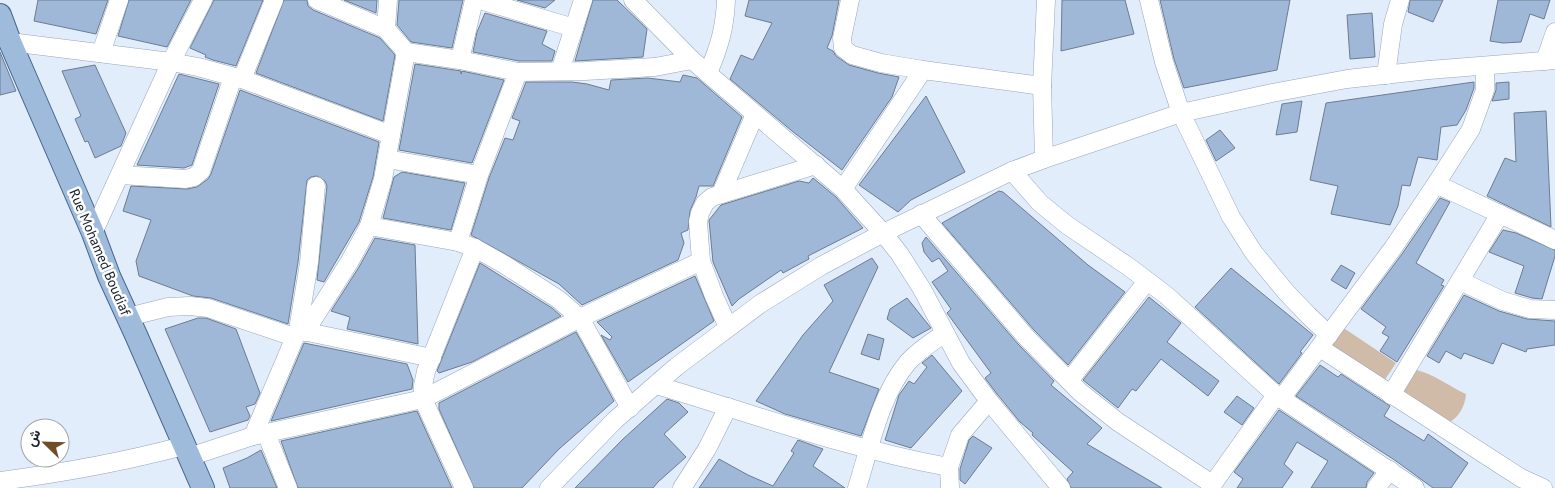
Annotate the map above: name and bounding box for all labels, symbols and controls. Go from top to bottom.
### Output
street label: Rue Mohamed Boudiaf [65,186,135,318]
north arrow [20,418,70,468]
text: ش [21,427,45,449]

